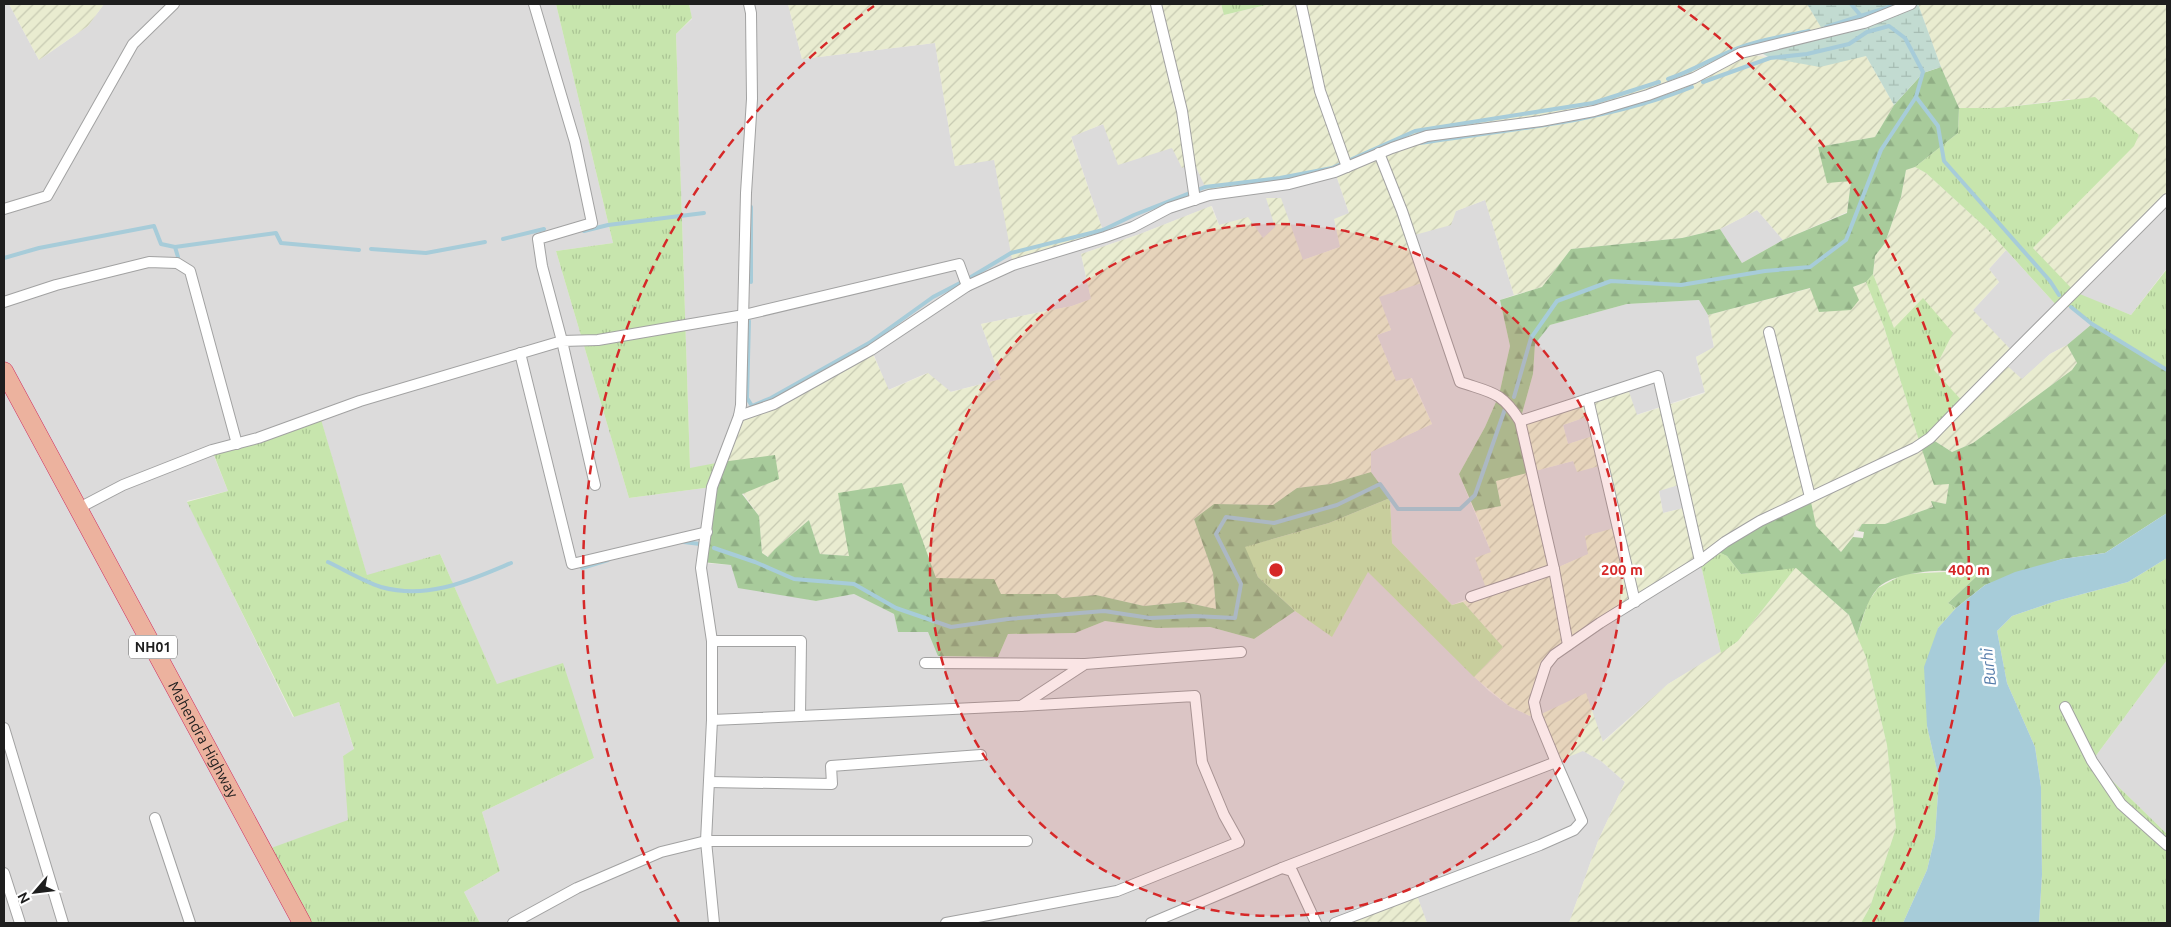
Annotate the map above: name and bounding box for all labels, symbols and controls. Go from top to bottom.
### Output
centre of rings [1267,561,1285,579]
text: 200 m [1601,561,1643,578]
text: 400 m [1948,561,1990,578]
road number: NH01 [129,636,177,659]
water label: Burhi [1977,646,1999,687]
street label: Mahendra Highway [165,678,242,801]
north arrow [10,867,60,917]
text: N [14,890,33,906]

